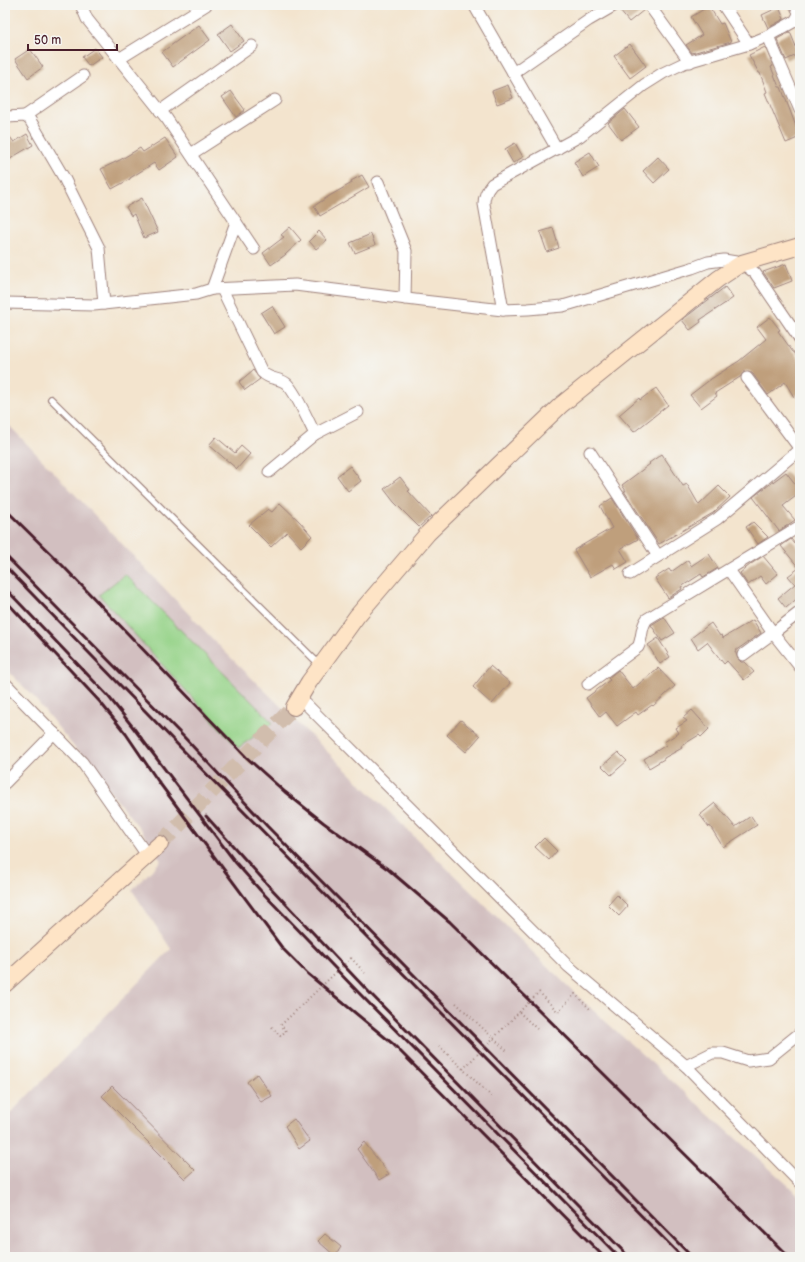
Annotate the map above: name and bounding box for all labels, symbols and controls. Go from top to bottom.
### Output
scale bar [28,26,117,52]
text: 50 m [34,33,61,48]

